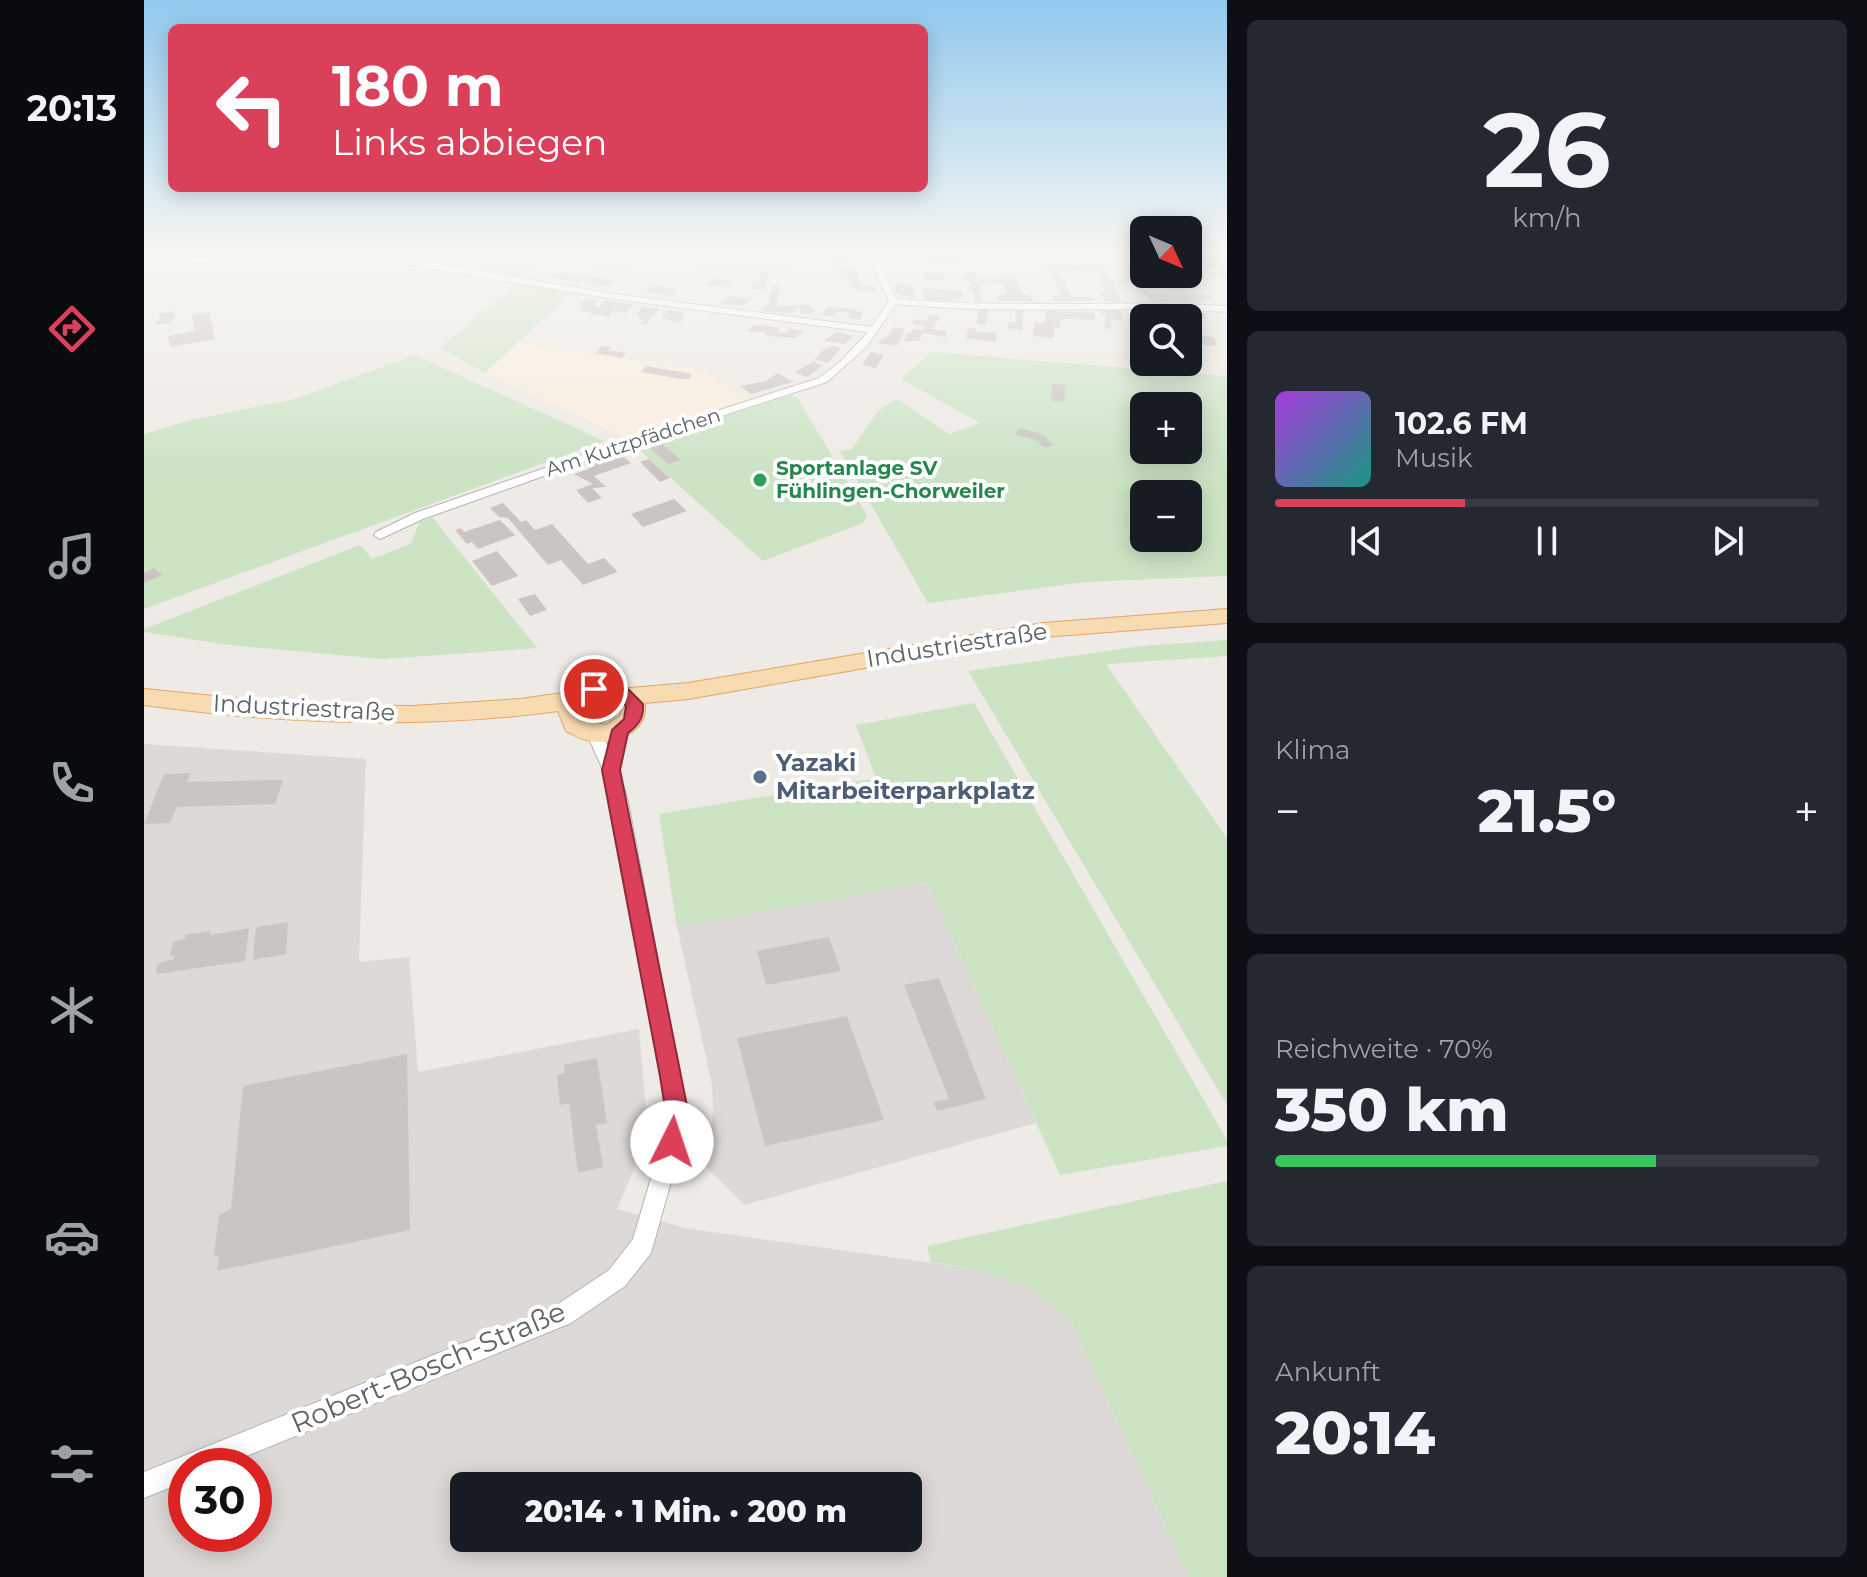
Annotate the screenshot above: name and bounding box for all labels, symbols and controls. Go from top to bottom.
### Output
text: 180 m [332,52,504,120]
icon: left [200,56,304,160]
text: 20:13 [27,86,117,130]
text: 26 [1483,86,1611,213]
text: Links abbiegen [332,120,607,164]
text: km/h [1512,202,1582,234]
north arrow [1130,216,1202,288]
map controls [1130,216,1202,552]
icon: directions [44,301,100,357]
button: search [1130,304,1202,376]
button: + [1130,392,1202,464]
street label: Am Kutzpfädchen [543,402,723,482]
text: 102.6 FM [1395,405,1528,442]
text: Musik [1395,442,1473,474]
place label: Sportanlage SV Fühlingen-Chorweiler [776,456,1005,503]
marker: Sportanlage SV Fühlingen-Chorweiler [751,471,769,489]
button: − [1130,480,1202,552]
icon: previous [1344,519,1388,563]
icon: pause [1525,519,1569,563]
icon: next [1706,519,1750,563]
icon: music [44,528,100,584]
street label: Industriestraße [865,616,1049,673]
pin [560,655,628,723]
icon: arrive [572,667,616,711]
street label: Industriestraße [212,688,396,727]
text: Klima [1275,734,1350,766]
place label: Yazaki Mitarbeiterparkplatz [775,748,1035,805]
icon: phone [44,755,100,811]
marker: Yazaki Mitarbeiterparkplatz [751,768,769,786]
text: 21.5° [1478,774,1616,847]
text: − [1275,784,1300,838]
text: + [1794,784,1819,838]
icon: climate [44,982,100,1038]
text: Reichweite · 70% [1275,1033,1493,1065]
text: 350 km [1275,1073,1509,1146]
position arrow [630,1100,714,1184]
icon: car [44,1209,100,1265]
street label: Robert-Bosch-Straße [286,1294,570,1440]
text: Ankunft [1275,1356,1381,1388]
text: 20:14 [1275,1396,1435,1469]
icon: filters [44,1436,100,1492]
speed limit sign: 30 [168,1448,272,1552]
text: 20:14 · 1 Min. · 200 m [525,1493,847,1530]

